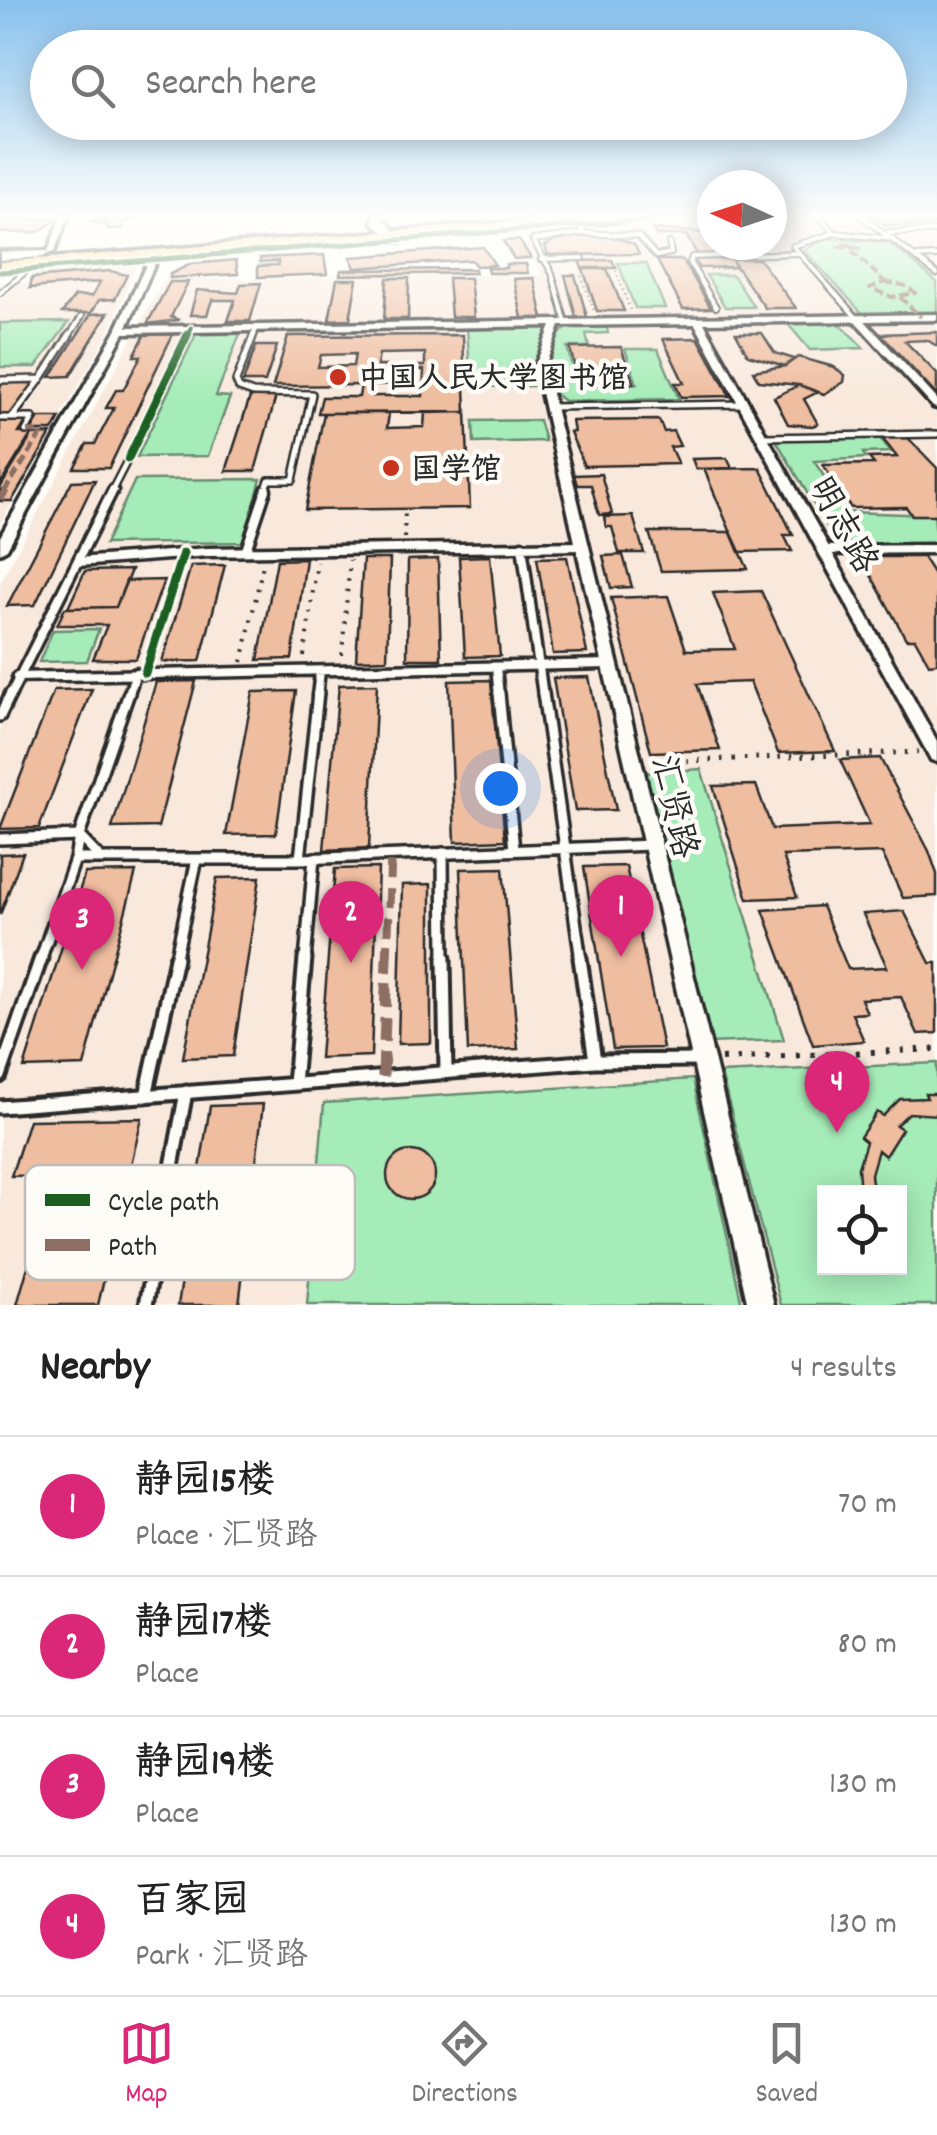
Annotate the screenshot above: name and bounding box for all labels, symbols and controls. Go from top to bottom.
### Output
search box [30,30,907,140]
icon: search [65,58,120,113]
text: Search here [145,58,317,113]
north arrow [697,170,787,260]
place label: 中国人民大学图书馆 [358,360,628,403]
marker: 中国人民大学图书馆 [327,366,349,388]
place label: 国学馆 [411,451,501,494]
marker: 国学馆 [380,457,402,479]
street label: 明志路 [793,468,888,584]
street label: 汇贤路 [635,750,707,864]
your location [475,763,526,814]
pin: 1 [588,874,654,957]
pin: 2 [318,880,384,963]
pin: 3 [49,888,114,970]
pin: 4 [804,1050,870,1133]
legend [25,1165,355,1280]
text: Cycle path [108,1185,219,1225]
map controls [817,1185,907,1275]
button: locate [817,1185,907,1275]
text: Path [108,1230,157,1270]
text: Nearby [40,1340,150,1400]
text: 4 results [790,1347,897,1393]
text: 静园15楼 [135,1456,275,1511]
text: 1 [69,1483,76,1529]
text: 70 m [838,1483,897,1529]
text: Place · 汇贤路 [135,1515,317,1561]
text: 静园17楼 [135,1598,272,1653]
text: 2 [66,1623,79,1669]
text: 80 m [837,1623,897,1669]
text: Place [135,1653,199,1699]
text: 静园19楼 [135,1738,275,1793]
text: 3 [65,1763,80,1809]
text: 130 m [829,1763,897,1809]
text: Place [135,1793,199,1839]
text: 百家园 [135,1876,249,1931]
text: 4 [66,1903,79,1949]
text: 130 m [829,1903,897,1949]
text: Park · 汇贤路 [135,1935,308,1981]
tab: Map [119,2016,174,2116]
tab: Directions [412,2016,518,2116]
tab: Saved [756,2016,818,2116]

